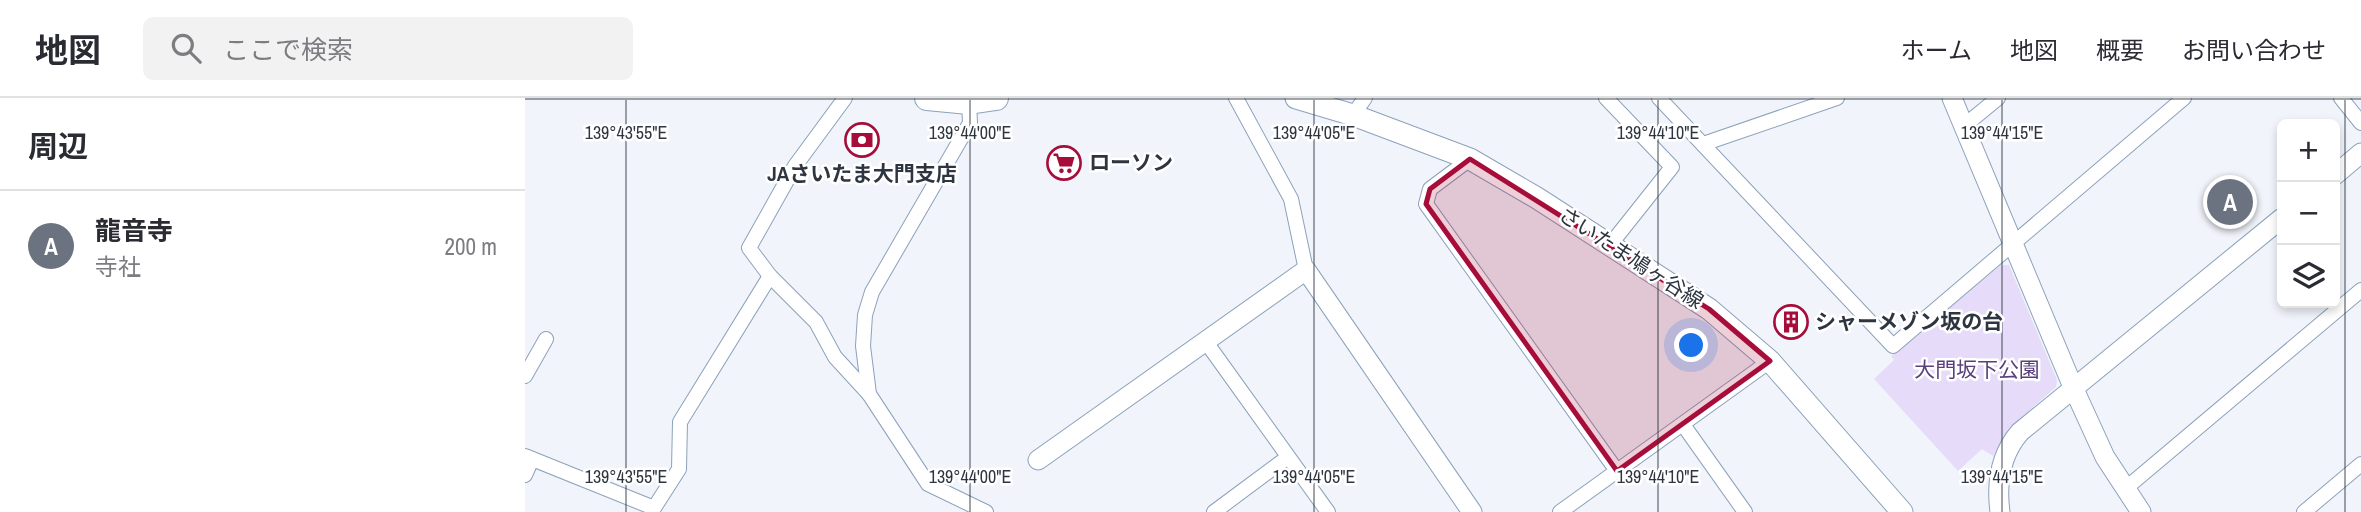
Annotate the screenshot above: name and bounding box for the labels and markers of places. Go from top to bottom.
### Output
bank icon: JAさいたま大門支店 [843,121,881,159]
supermarket icon: ローソン [1045,144,1083,182]
place label: ローソン [1089,148,1173,177]
place label: JAさいたま大門支店 [767,159,957,188]
pin: A [2207,176,2253,228]
building icon: シャーメゾン坂の台 [1772,303,1810,341]
place label: シャーメゾン坂の台 [1815,307,2003,336]

